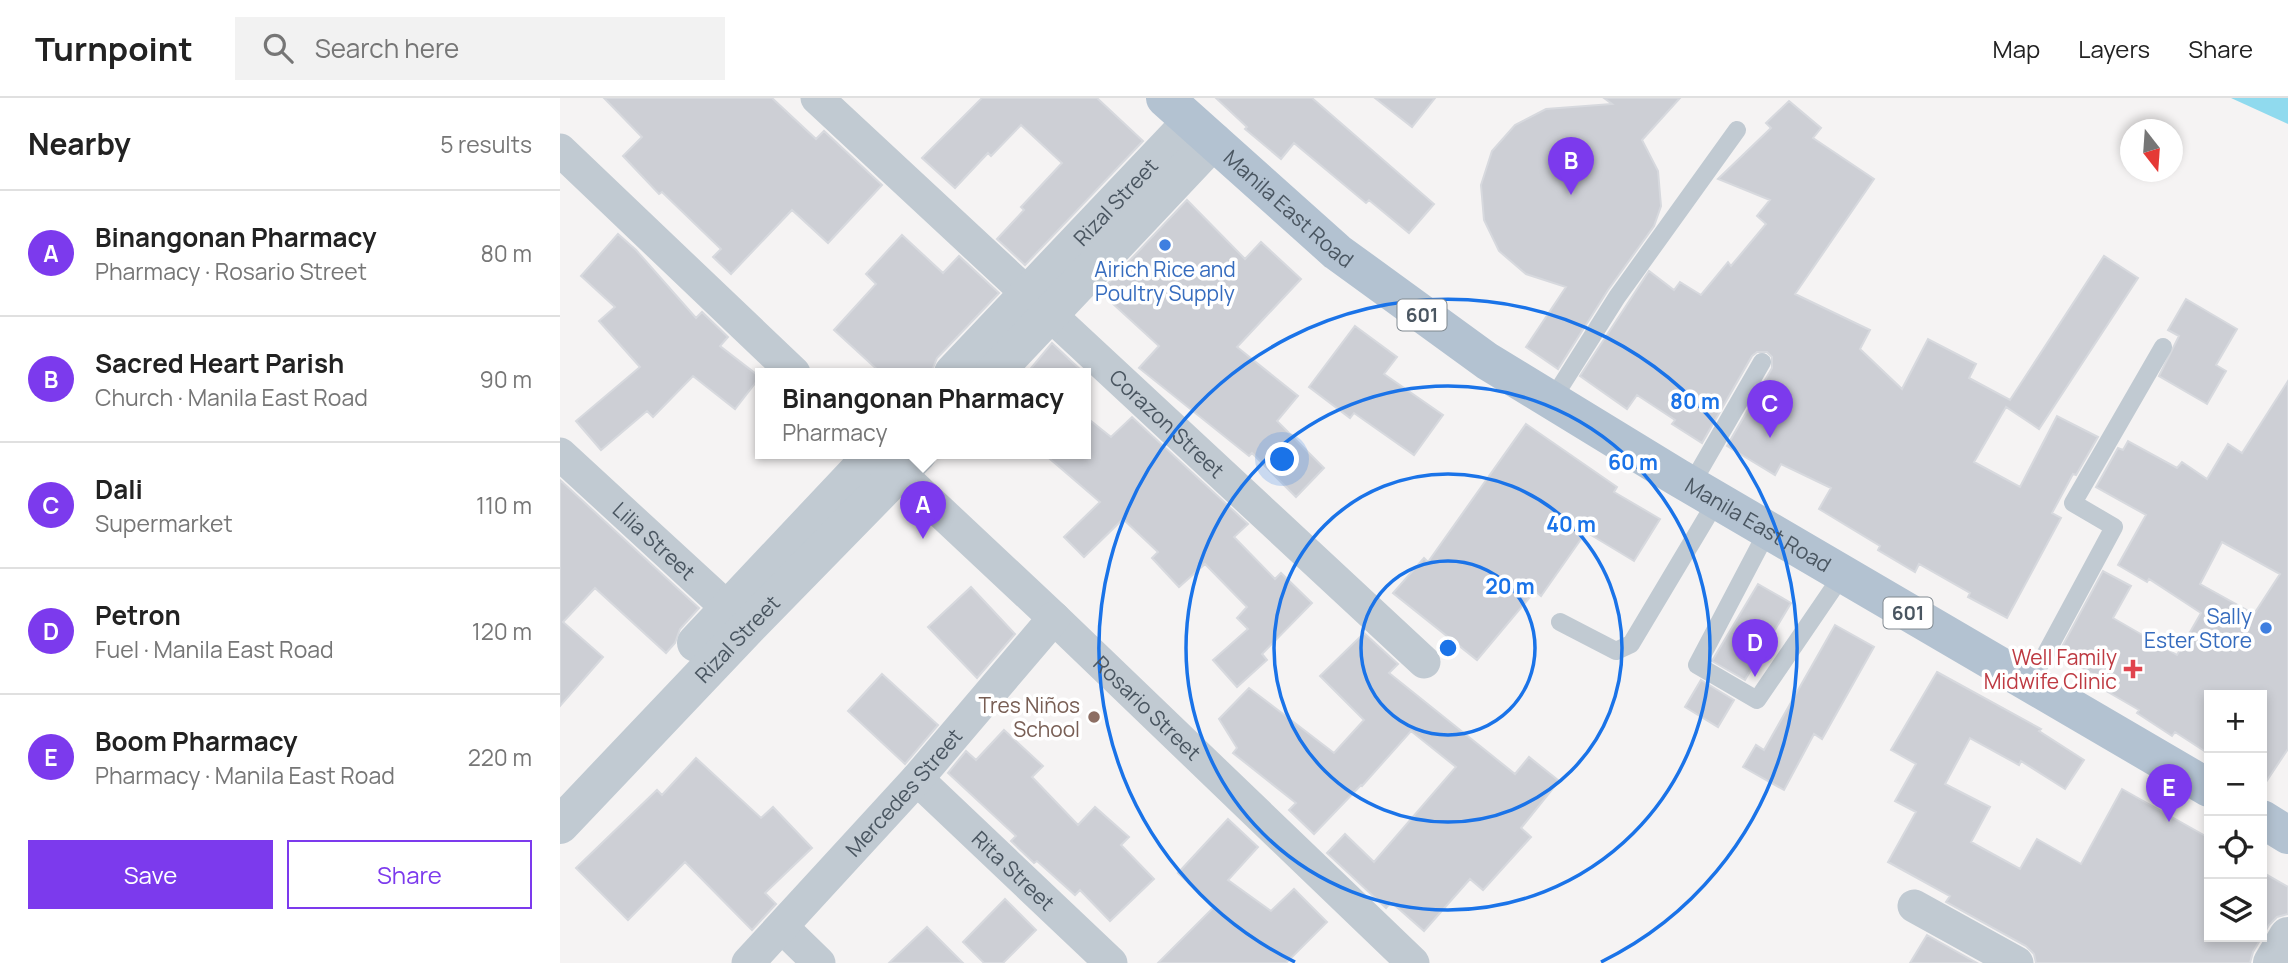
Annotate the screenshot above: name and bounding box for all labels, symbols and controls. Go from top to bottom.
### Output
search box [235,17,725,80]
text: Turnpoint [35,26,193,71]
icon: search [259,29,297,67]
text: Search here [315,30,459,66]
text: Map [1993,32,2040,65]
text: Layers [2078,32,2150,65]
text: Share [2188,32,2253,65]
north arrow [2120,119,2183,182]
text: Nearby [28,123,131,164]
text: 5 results [440,128,532,160]
pin: B [1548,137,1594,195]
street label: Manila East Road [1218,143,1359,274]
street label: Rizal Street [1067,152,1164,252]
text: Binangonan Pharmacy [95,219,377,255]
text: A [43,237,59,269]
text: 80 m [481,237,532,269]
marker: Airich Rice and Poultry Supply [1157,237,1173,253]
text: Pharmacy · Rosario Street [95,255,367,287]
place label: Airich Rice and Poultry Supply [1094,255,1236,307]
road number: 601 [1398,300,1446,330]
text: Sacred Heart Parish [95,345,344,381]
text: B [44,363,58,395]
text: 90 m [480,363,532,395]
street label: Corazon Street [1104,363,1231,484]
popup [755,368,1091,459]
text: Binangonan Pharmacy [782,380,1064,416]
pin: C [1747,380,1793,438]
text: Church · Manila East Road [95,381,368,413]
text: 80 m [1670,387,1720,415]
text: Pharmacy [782,416,888,448]
your location [1265,442,1299,476]
text: 60 m [1608,448,1658,476]
text: Dali [95,471,143,507]
street label: Manila East Road [1680,471,1836,578]
pin: A [900,481,946,539]
text: C [43,489,60,521]
text: 110 m [476,489,532,521]
street label: Lilia Street [607,495,702,586]
text: Supermarket [95,507,233,539]
text: 40 m [1546,510,1596,538]
text: 20 m [1485,572,1535,600]
street label: Rizal Street [689,589,786,689]
text: Petron [95,597,181,633]
road number: 601 [1884,598,1932,628]
place label: Sally Ester Store [2144,602,2252,654]
text: D [43,615,59,647]
text: 120 m [472,615,532,647]
pin: D [1732,619,1778,677]
marker: Sally Ester Store [2258,620,2274,636]
text: Fuel · Manila East Road [95,633,334,665]
centre of rings [1436,636,1460,660]
place label: Well Family Midwife Clinic [1984,643,2117,695]
street label: Rosario Street [1088,649,1207,766]
marker: Well Family Midwife Clinic [2123,659,2143,679]
map controls [2204,690,2267,942]
button: + [2204,690,2267,753]
place label: Tres Niños School [979,691,1080,743]
marker: Tres Niños School [1086,709,1102,725]
street label: Mercedes Street [839,722,968,862]
text: Boom Pharmacy [95,723,298,759]
text: E [44,741,58,773]
text: 220 m [468,741,532,773]
button: − [2204,753,2267,816]
text: Pharmacy · Manila East Road [95,759,395,791]
pin: E [2146,764,2192,822]
button: locate [2204,816,2267,879]
street label: Rita Street [966,825,1061,917]
button: Save [28,840,273,909]
button: Share [287,840,532,909]
button: layers [2204,879,2267,942]

